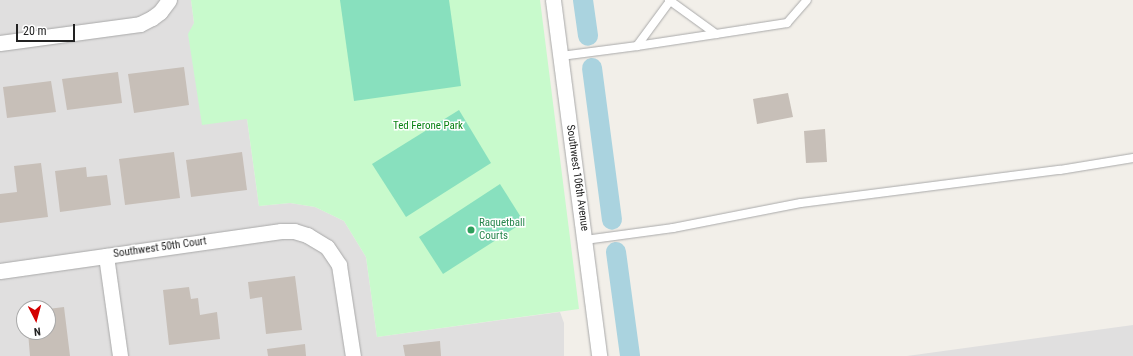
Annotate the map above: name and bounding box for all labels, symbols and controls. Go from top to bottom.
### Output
scale bar [18,16,77,42]
text: 20 m [23,24,47,38]
park label: Ted Ferone Park [393,119,463,133]
street label: Southwest 106th Avenue [563,124,591,232]
place label: Raquetball Courts [479,217,525,243]
marker: Raquetball Courts [466,225,476,235]
street label: Southwest 50th Court [112,235,208,261]
north arrow [16,300,56,340]
text: N [33,325,41,338]

